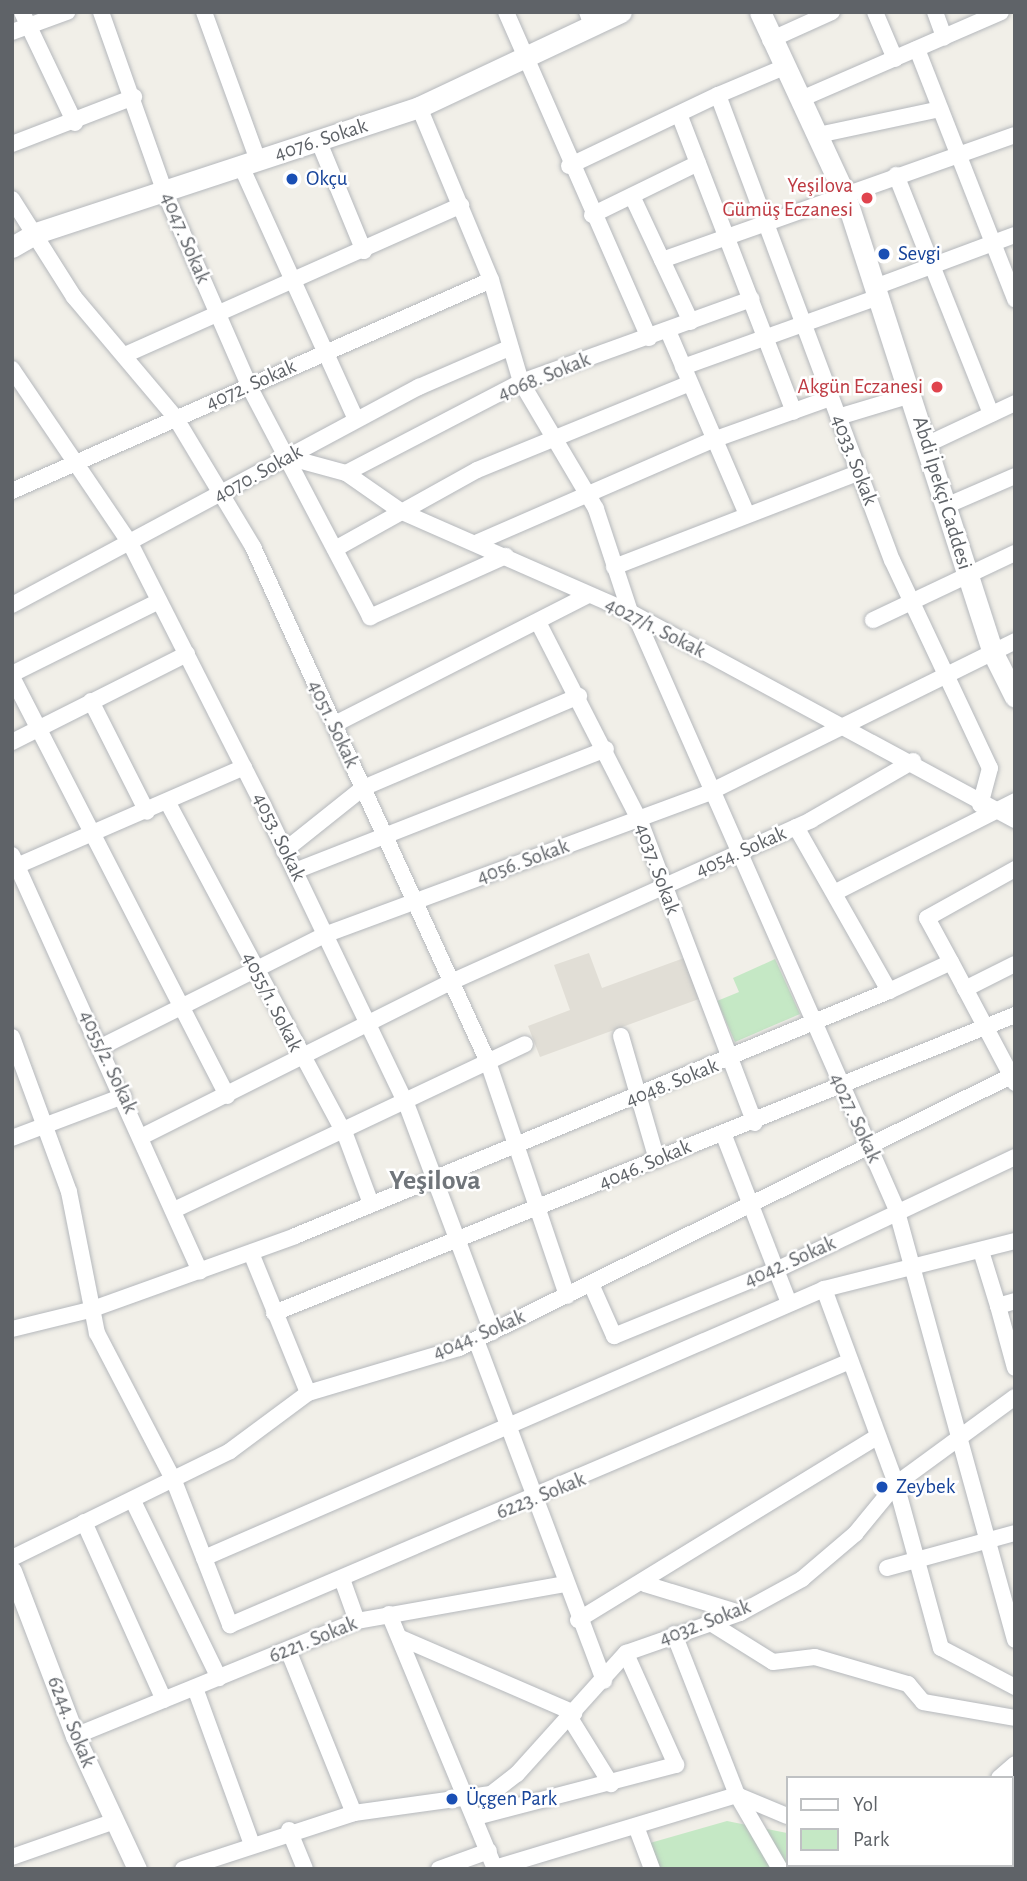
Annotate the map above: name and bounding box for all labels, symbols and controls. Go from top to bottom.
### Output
street label: 4076. Sokak [271,113,371,167]
place label: Okçu [306,166,347,192]
marker: Okçu [284,171,300,187]
place label: Yeşilova Gümüş Eczanesi [722,173,853,223]
street label: 4047. Sokak [155,189,215,287]
marker: Yeşilova Gümüş Eczanesi [859,190,875,206]
place label: Sevgi [898,241,941,267]
marker: Sevgi [876,246,892,262]
street label: 4068. Sokak [494,347,594,407]
street label: 4072. Sokak [202,354,300,416]
place label: Akgün Eczanesi [798,374,923,400]
marker: Akgün Eczanesi [929,379,945,395]
street label: 4033. Sokak [825,411,883,509]
street label: Abdi İpekçi Caddesi [907,413,977,573]
street label: 4070. Sokak [209,439,307,509]
street label: 4027/1. Sokak [601,592,709,664]
street label: 4051. Sokak [302,676,364,772]
street label: 4053. Sokak [247,789,311,885]
street label: 4037. Sokak [629,820,685,918]
street label: 4054. Sokak [692,821,790,883]
street label: 4056. Sokak [473,834,573,890]
street label: 4055/1. Sokak [236,948,308,1056]
street label: 4055/2. Sokak [73,1006,143,1118]
street label: 4048. Sokak [622,1053,722,1113]
street label: 4027. Sokak [823,1069,887,1167]
street label: 4046. Sokak [595,1134,695,1196]
district label: Yeşilova [389,1164,481,1198]
street label: 4042. Sokak [740,1231,840,1293]
street label: 4044. Sokak [429,1304,529,1366]
street label: 6223. Sokak [493,1467,589,1525]
place label: Zeybek [896,1474,955,1500]
marker: Zeybek [874,1479,890,1495]
street label: 4032. Sokak [656,1594,754,1652]
street label: 6221. Sokak [265,1611,361,1669]
street label: 6244. Sokak [41,1673,101,1771]
legend [786,1776,1013,1867]
place label: Üçgen Park [466,1786,557,1812]
marker: Üçgen Park [444,1791,460,1807]
text: Yol [853,1794,878,1815]
text: Park [853,1829,889,1850]

